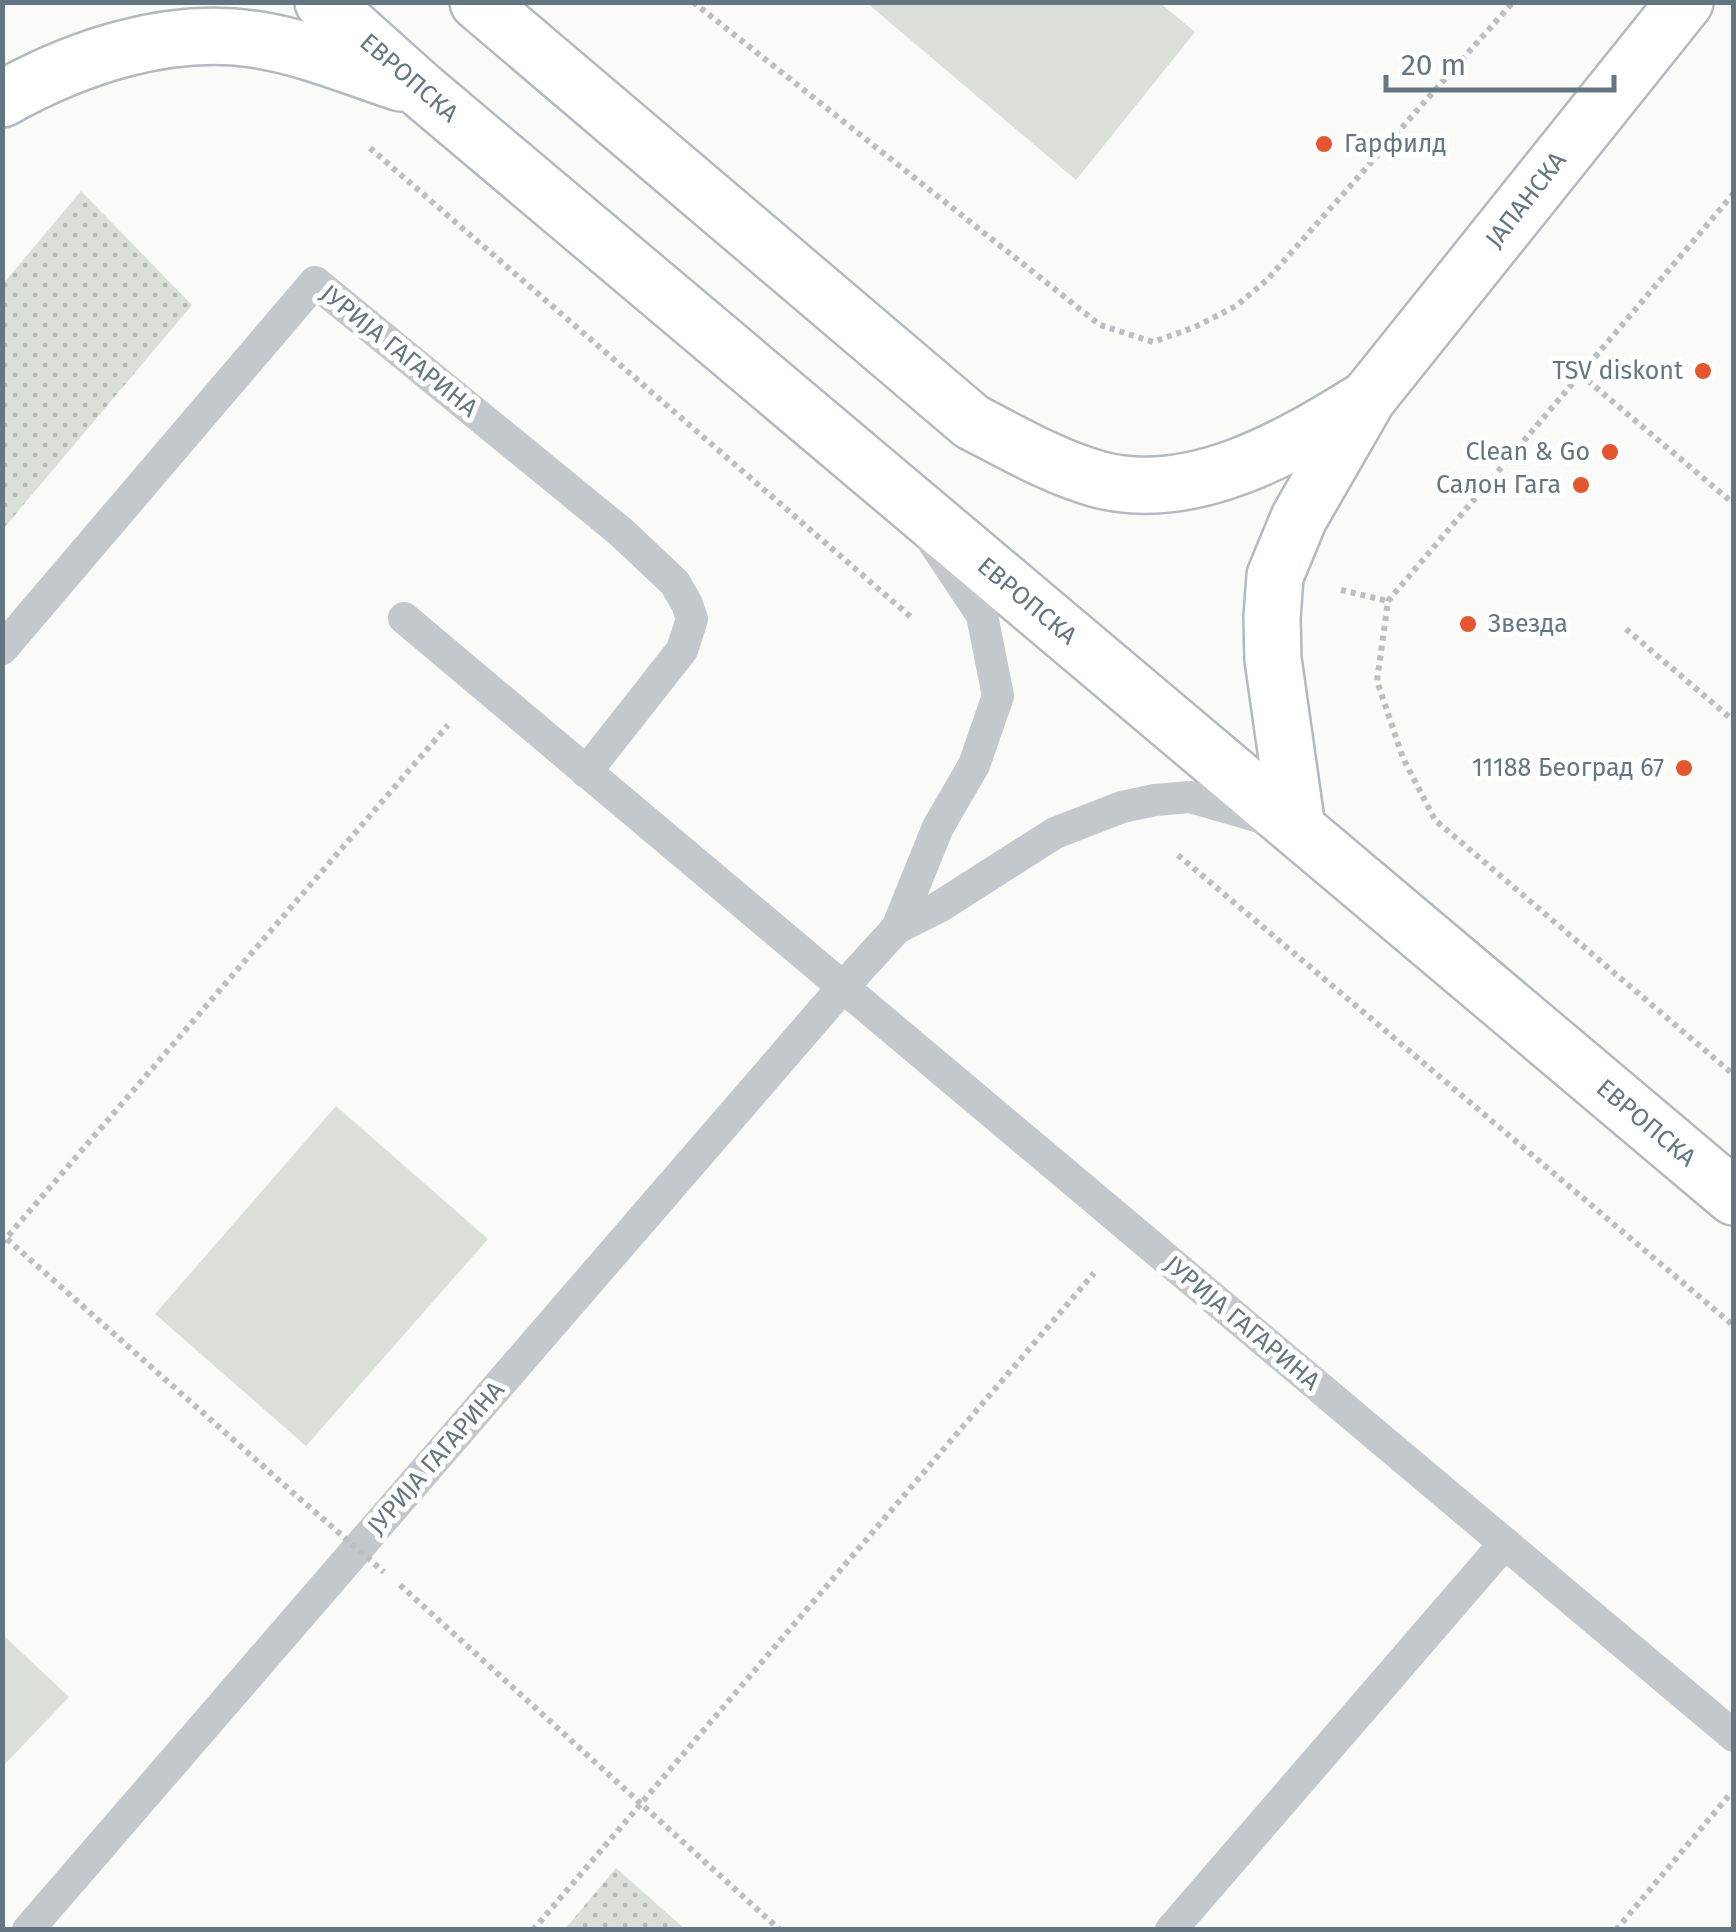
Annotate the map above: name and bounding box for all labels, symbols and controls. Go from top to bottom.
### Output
street label: ЕВРОПСКА [354,27,465,129]
scale bar [1386,30,1614,92]
text: 20 m [1401,47,1466,83]
place label: Гарфилд [1344,129,1446,159]
marker: Гарфилд [1313,133,1335,155]
street label: ЈАПАНСКА [1479,146,1573,254]
street label: ЈУРИЈА ГАГАРИНА [314,279,484,424]
place label: TSV diskont [1552,356,1684,386]
marker: TSV diskont [1692,360,1714,382]
place label: Clean & Go [1466,437,1590,467]
marker: Clean & Go [1599,441,1621,463]
place label: Салон Гага [1436,470,1561,500]
marker: Салон Гага [1570,474,1592,496]
street label: ЕВРОПСКА [971,551,1083,652]
place label: Звезда [1488,609,1568,639]
marker: Звезда [1457,613,1479,635]
place label: 11188 Београд 67 [1472,753,1664,783]
marker: 11188 Београд 67 [1673,757,1695,779]
street label: ЕВРОПСКА [1590,1073,1702,1174]
street label: ЈУРИЈА ГАГАРИНА [1158,1249,1326,1397]
street label: ЈУРИЈА ГАГАРИНА [361,1375,511,1541]

